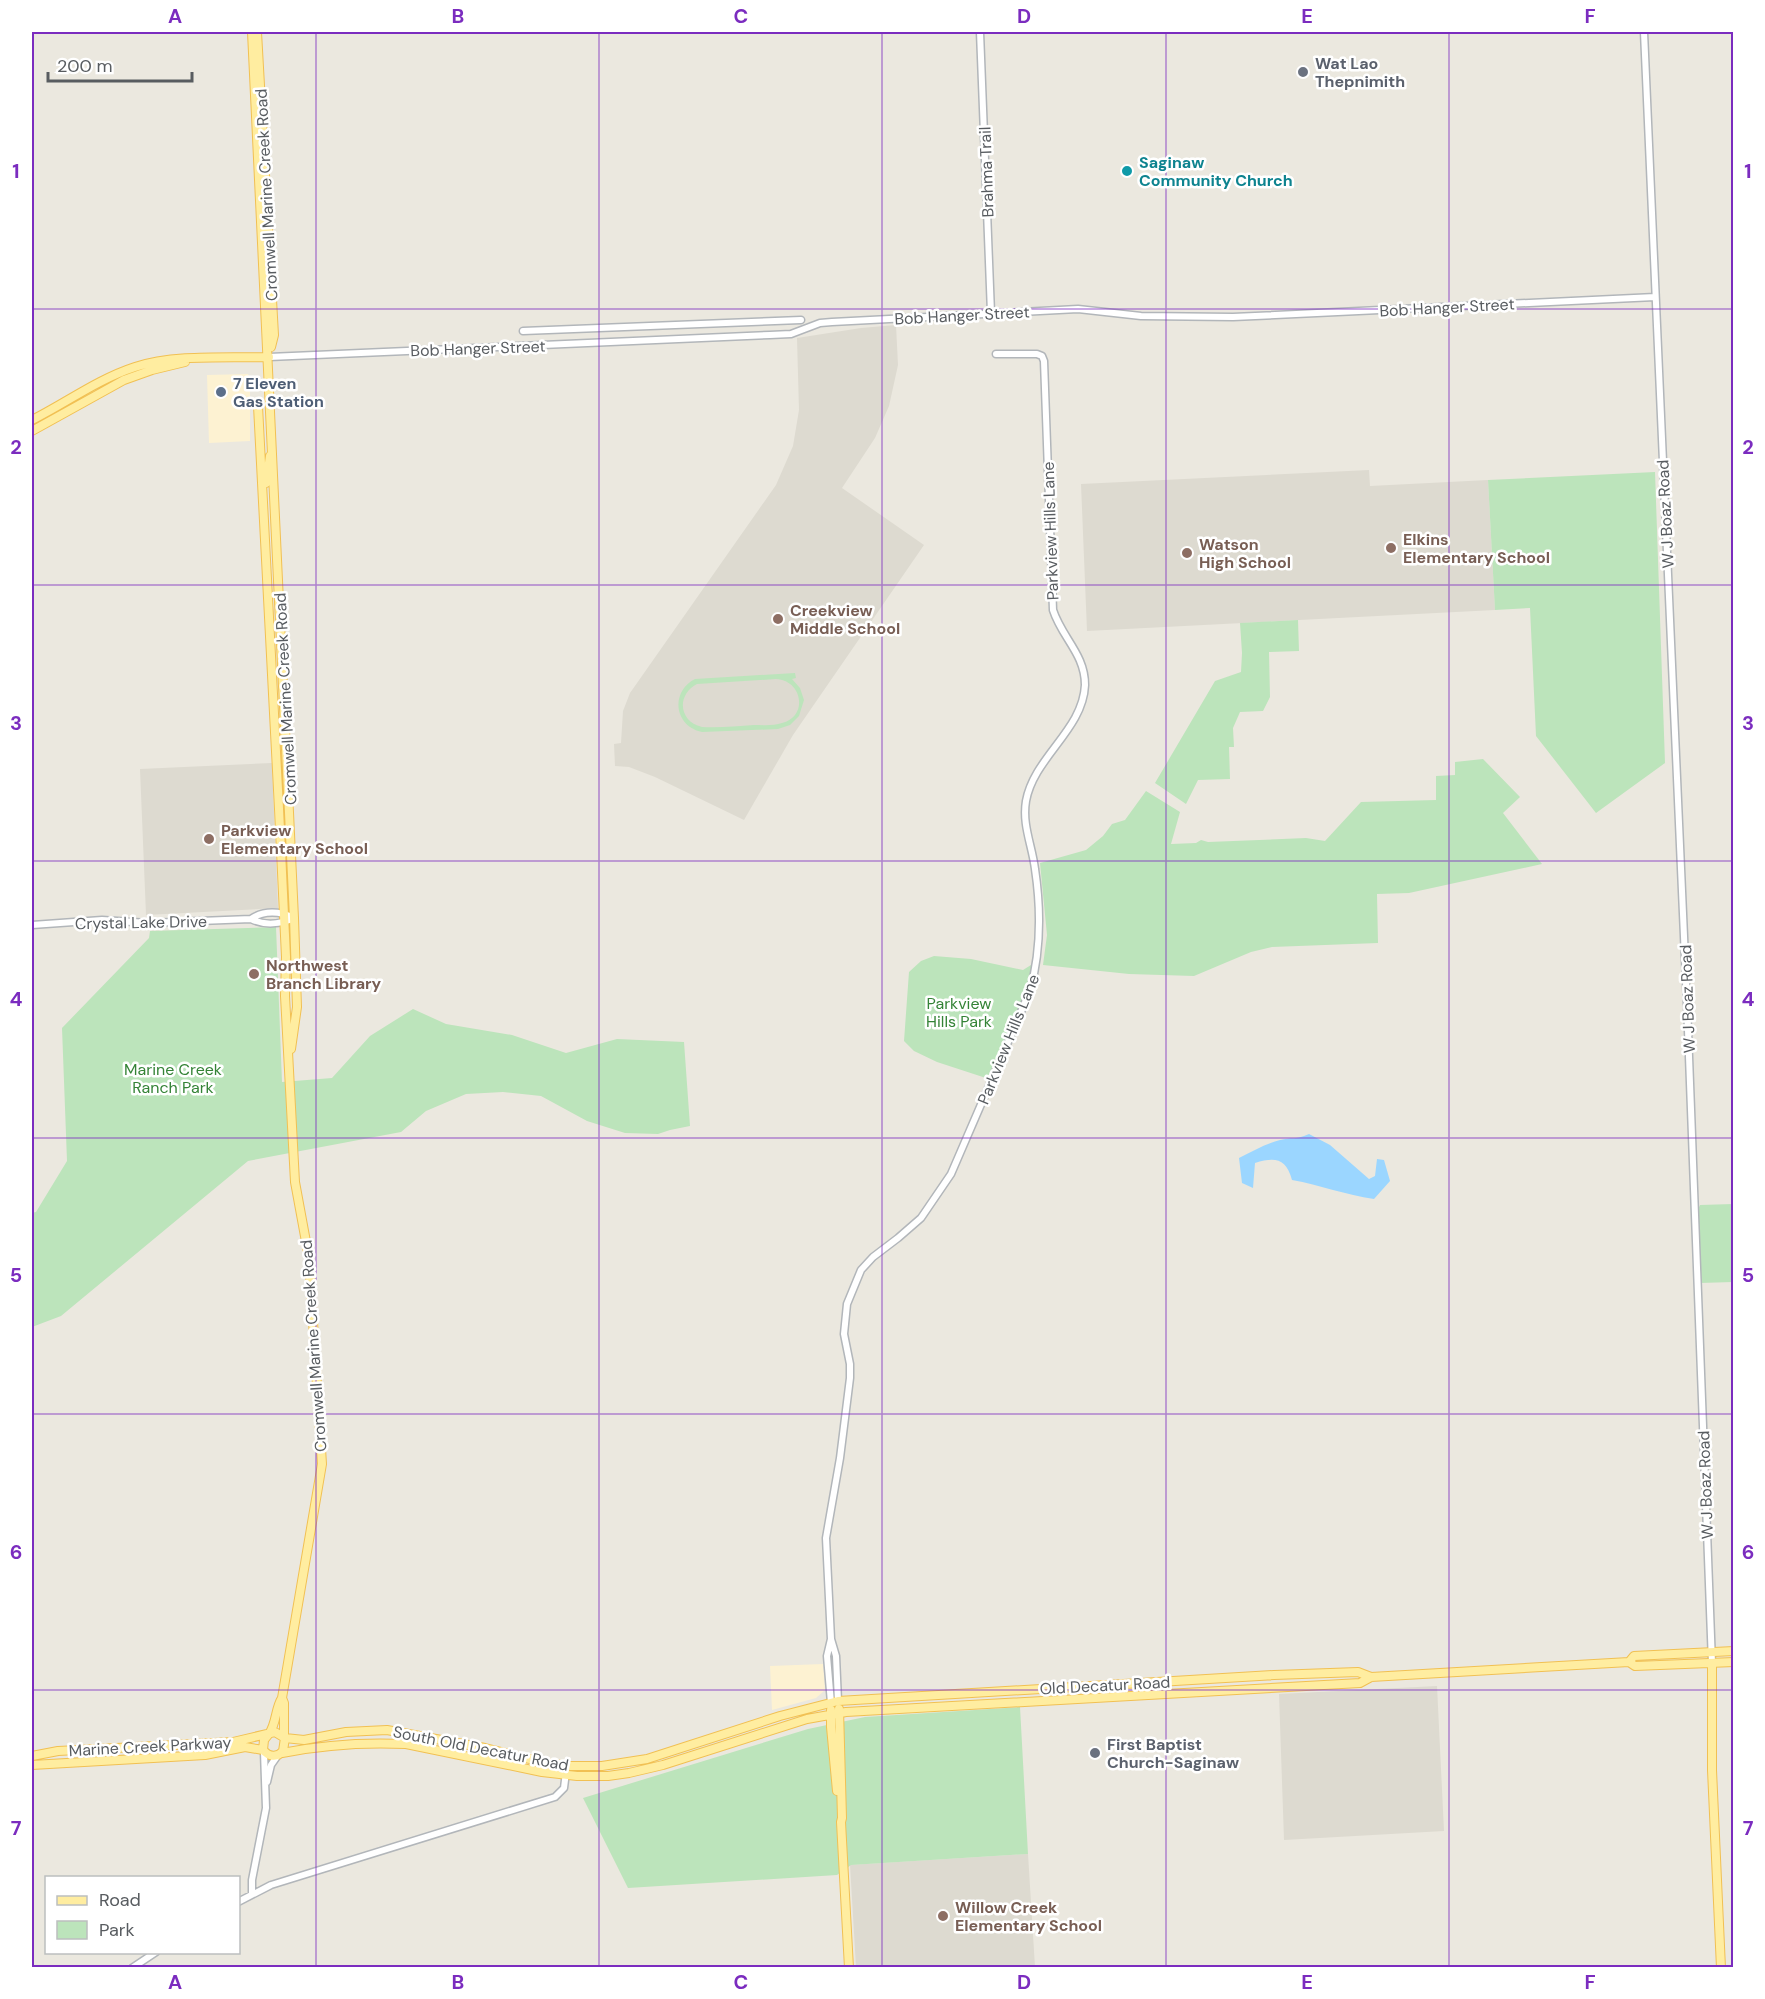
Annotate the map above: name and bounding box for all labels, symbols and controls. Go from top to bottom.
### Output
text: A [168,3,182,29]
text: B [452,3,464,29]
text: C [734,3,748,29]
text: D [1017,3,1031,29]
text: E [1301,3,1313,29]
text: F [1584,3,1596,29]
scale bar [48,45,192,83]
place label: Wat Lao Thepnimith [1315,53,1405,92]
text: 200 m [57,54,113,78]
marker: Wat Lao Thepnimith [1296,65,1310,79]
street label: Cromwell Marine Creek Road [250,88,283,302]
street label: Brahma Trail [974,126,999,218]
place label: Saginaw Community Church [1139,152,1293,191]
text: 1 [12,158,20,184]
text: 1 [1744,158,1752,184]
marker: Saginaw Community Church [1120,164,1134,178]
street label: Bob Hanger Street [1379,293,1515,322]
street label: Bob Hanger Street [894,301,1030,330]
street label: Bob Hanger Street [410,336,546,361]
place label: 7 Eleven Gas Station [233,373,324,412]
marker: 7 Eleven Gas Station [214,385,228,399]
text: 2 [10,434,22,460]
text: 2 [1742,434,1754,460]
street label: W J Boaz Road [1652,459,1679,569]
street label: Parkview Hills Lane [1038,461,1063,601]
place label: Elkins Elementary School [1403,529,1550,568]
place label: Watson High School [1199,534,1291,573]
marker: Elkins Elementary School [1384,541,1398,555]
marker: Watson High School [1180,546,1194,560]
street label: Cromwell Marine Creek Road [269,592,302,806]
place label: Creekview Middle School [790,600,900,639]
marker: Creekview Middle School [771,612,785,626]
text: 3 [10,710,22,736]
text: 3 [1742,710,1754,736]
place label: Parkview Elementary School [221,820,368,859]
marker: Parkview Elementary School [202,832,216,846]
street label: Crystal Lake Drive [75,911,207,934]
street label: W J Boaz Road [1675,944,1700,1054]
place label: Northwest Branch Library [266,955,382,994]
marker: Northwest Branch Library [247,967,261,981]
street label: Parkview Hills Lane [973,971,1044,1107]
text: 4 [10,986,23,1012]
text: 4 [1742,986,1755,1012]
park label: Parkview Hills Park [926,993,992,1032]
park label: Marine Creek Ranch Park [124,1059,222,1098]
street label: Cromwell Marine Creek Road [296,1239,331,1453]
text: 5 [10,1262,22,1288]
text: 5 [1742,1262,1754,1288]
street label: W J Boaz Road [1693,1430,1718,1540]
text: 6 [10,1539,22,1565]
text: 6 [1742,1539,1754,1565]
street label: Old Decatur Road [1039,1672,1171,1699]
street label: South Old Decatur Road [391,1721,571,1776]
street label: Marine Creek Parkway [68,1732,232,1761]
place label: First Baptist Church-Saginaw [1107,1734,1239,1773]
marker: First Baptist Church-Saginaw [1088,1746,1102,1760]
text: 7 [11,1815,22,1841]
text: 7 [1743,1815,1754,1841]
legend [45,1876,240,1954]
text: Road [99,1888,141,1912]
place label: Willow Creek Elementary School [955,1897,1102,1936]
marker: Willow Creek Elementary School [936,1909,950,1923]
text: Park [99,1918,135,1942]
text: A [168,1969,182,1995]
text: B [452,1969,464,1995]
text: C [734,1969,748,1995]
text: D [1017,1969,1031,1995]
text: E [1301,1969,1313,1995]
text: F [1584,1969,1596,1995]

